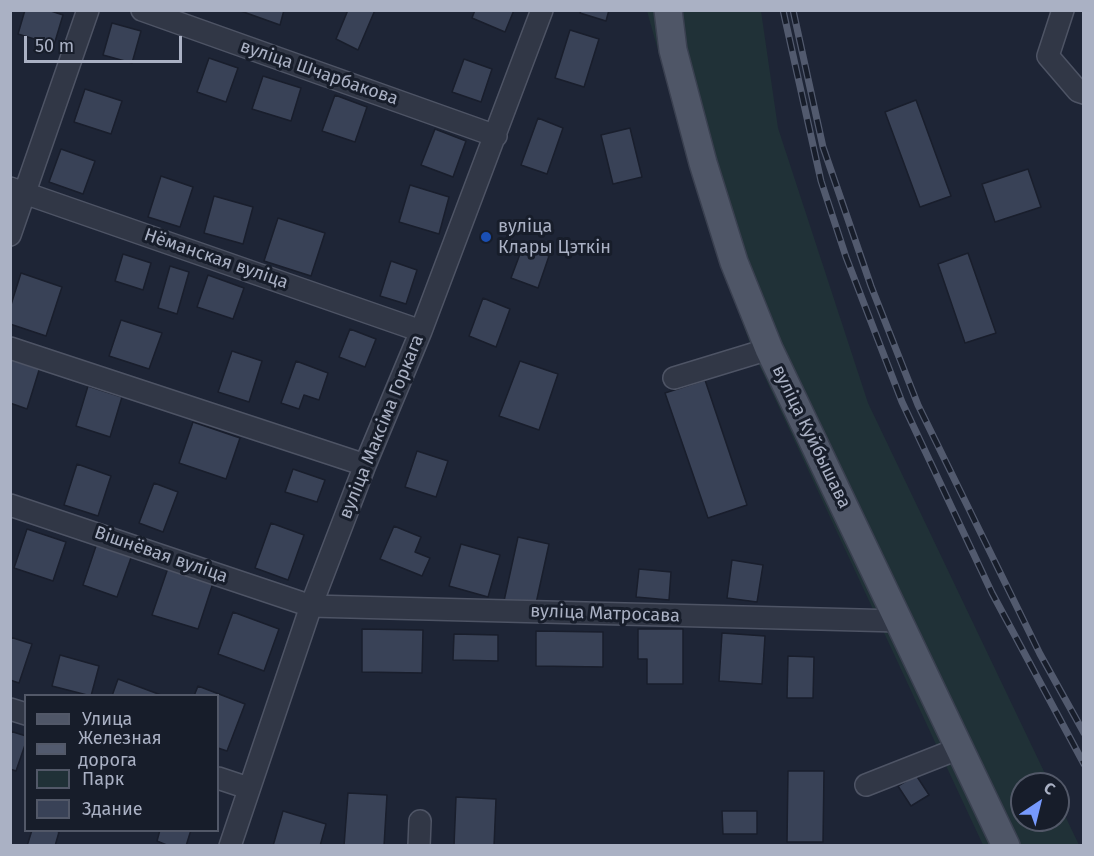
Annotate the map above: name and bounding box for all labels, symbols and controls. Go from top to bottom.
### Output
scale bar [27,24,184,62]
text: 50 m [35,35,74,57]
street label: вуліца Шчарбакова [237,36,401,110]
place label: вуліца Клары Цэткін [498,216,611,258]
street label: Нёманская вуліца [141,224,291,294]
marker: вуліца Клары Цэткін [479,230,493,244]
street label: вуліца Максіма Горкага [335,332,429,522]
street label: вуліца Куйбышава [767,362,855,512]
street label: Вішнёвая вуліца [91,522,231,588]
street label: вуліца Матросава [530,601,680,627]
legend [24,694,219,832]
text: Улица [82,708,132,730]
text: Железная дорога [78,727,162,771]
text: Парк [82,768,124,790]
north arrow [1010,772,1070,832]
text: С [1040,778,1059,799]
text: Здание [82,798,143,820]

